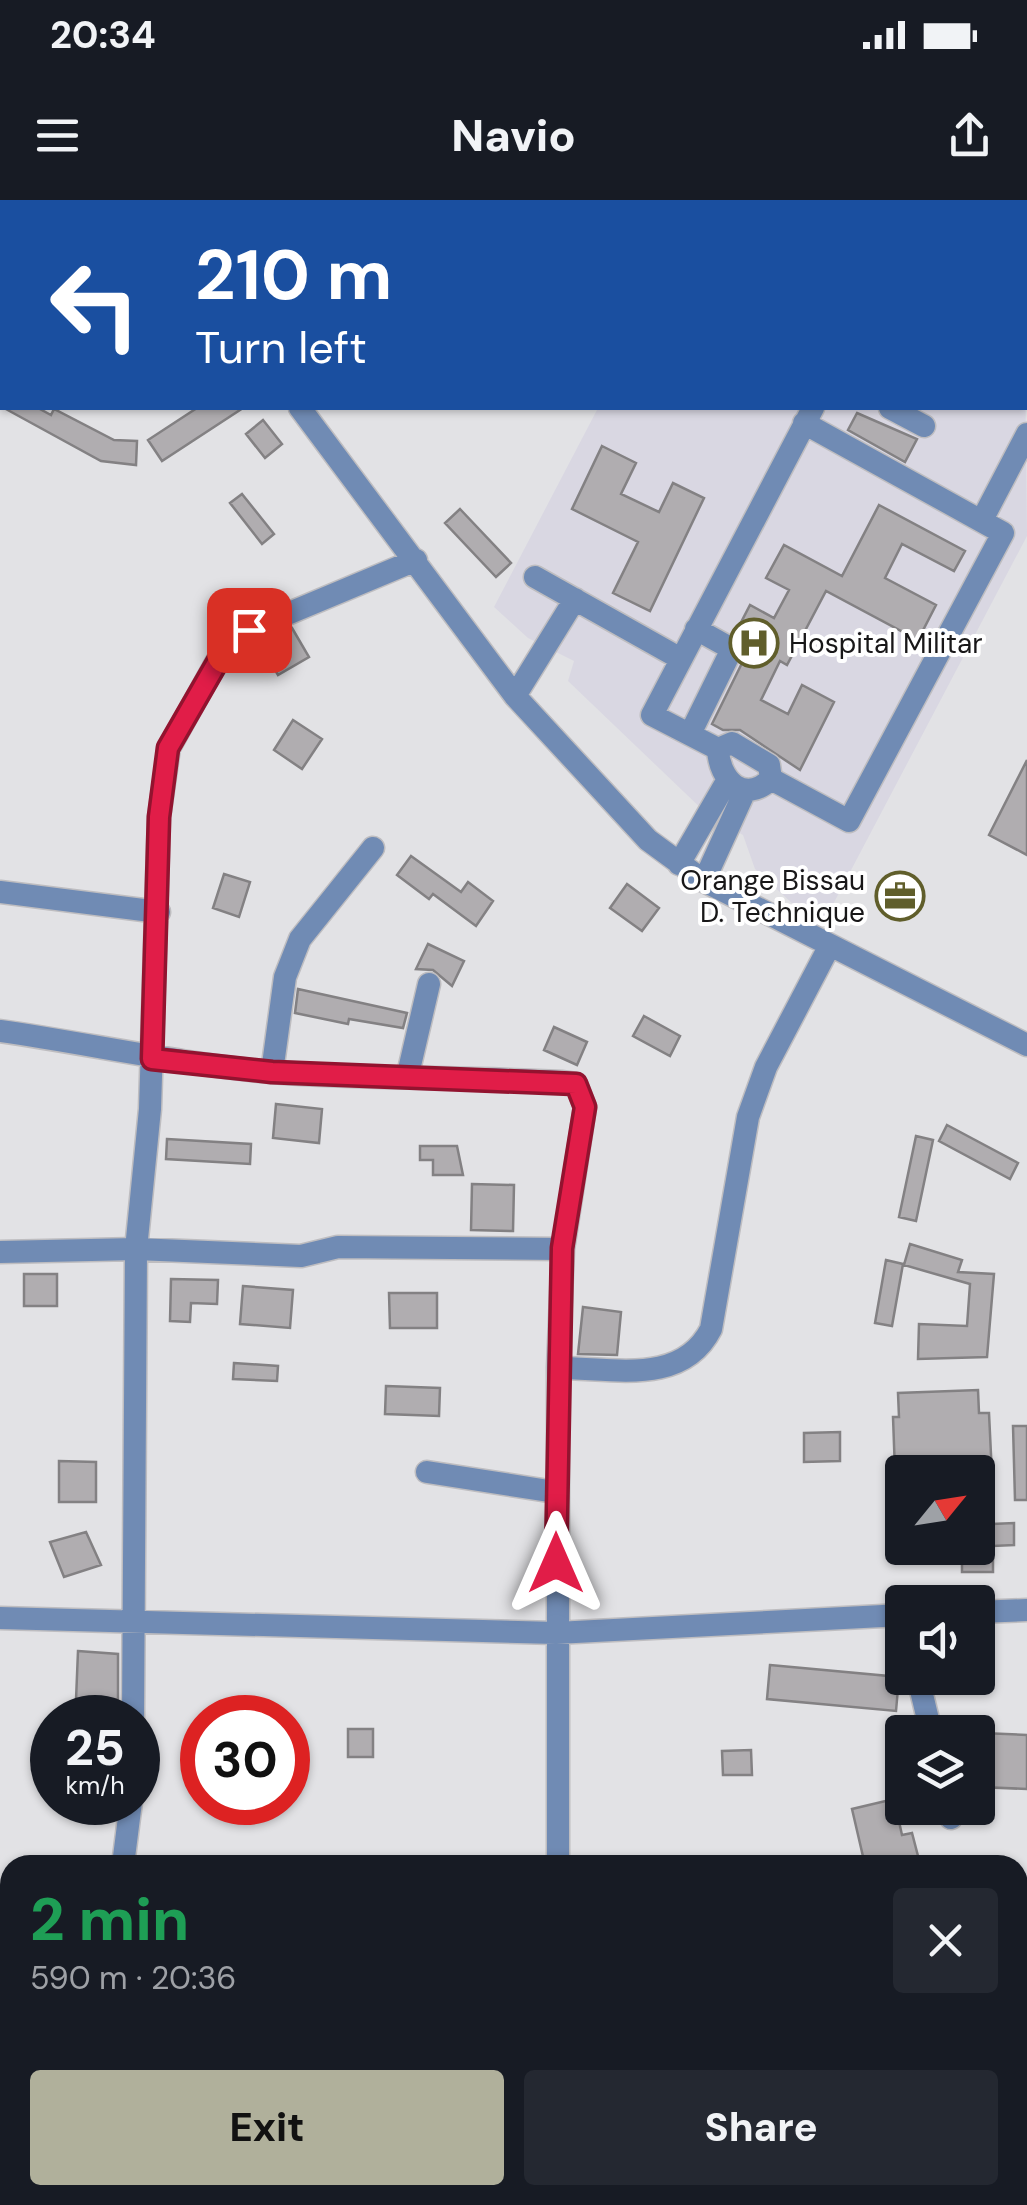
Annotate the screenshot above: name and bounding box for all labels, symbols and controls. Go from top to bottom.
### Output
text: 20:34 [50,10,156,60]
text: Navio [451,106,576,165]
icon: menu [30,108,85,163]
icon: share [942,108,997,163]
text: 210 m [195,230,392,321]
icon: left [30,240,160,370]
text: Turn left [195,318,367,377]
pin [207,588,292,673]
icon: arrive [222,603,277,658]
hospital icon: Hospital Militar [728,617,780,669]
place label: Hospital Militar [789,625,983,662]
place label: Orange Bissau D. Technique [680,862,865,931]
office icon: Orange Bissau D. Technique [874,870,926,922]
north arrow [885,1455,995,1565]
map controls [885,1455,995,1825]
position arrow [504,1511,608,1615]
button: sound [885,1585,995,1695]
speed limit sign: 30 [180,1695,310,1825]
text: 25 [65,1715,125,1781]
button: layers [885,1715,995,1825]
text: km/h [65,1769,125,1802]
text: 2 min [30,1880,189,1959]
button: close [893,1888,998,1993]
text: 590 m · 20:36 [30,1957,236,1999]
button: Exit [30,2070,504,2185]
button: Share [524,2070,998,2185]

